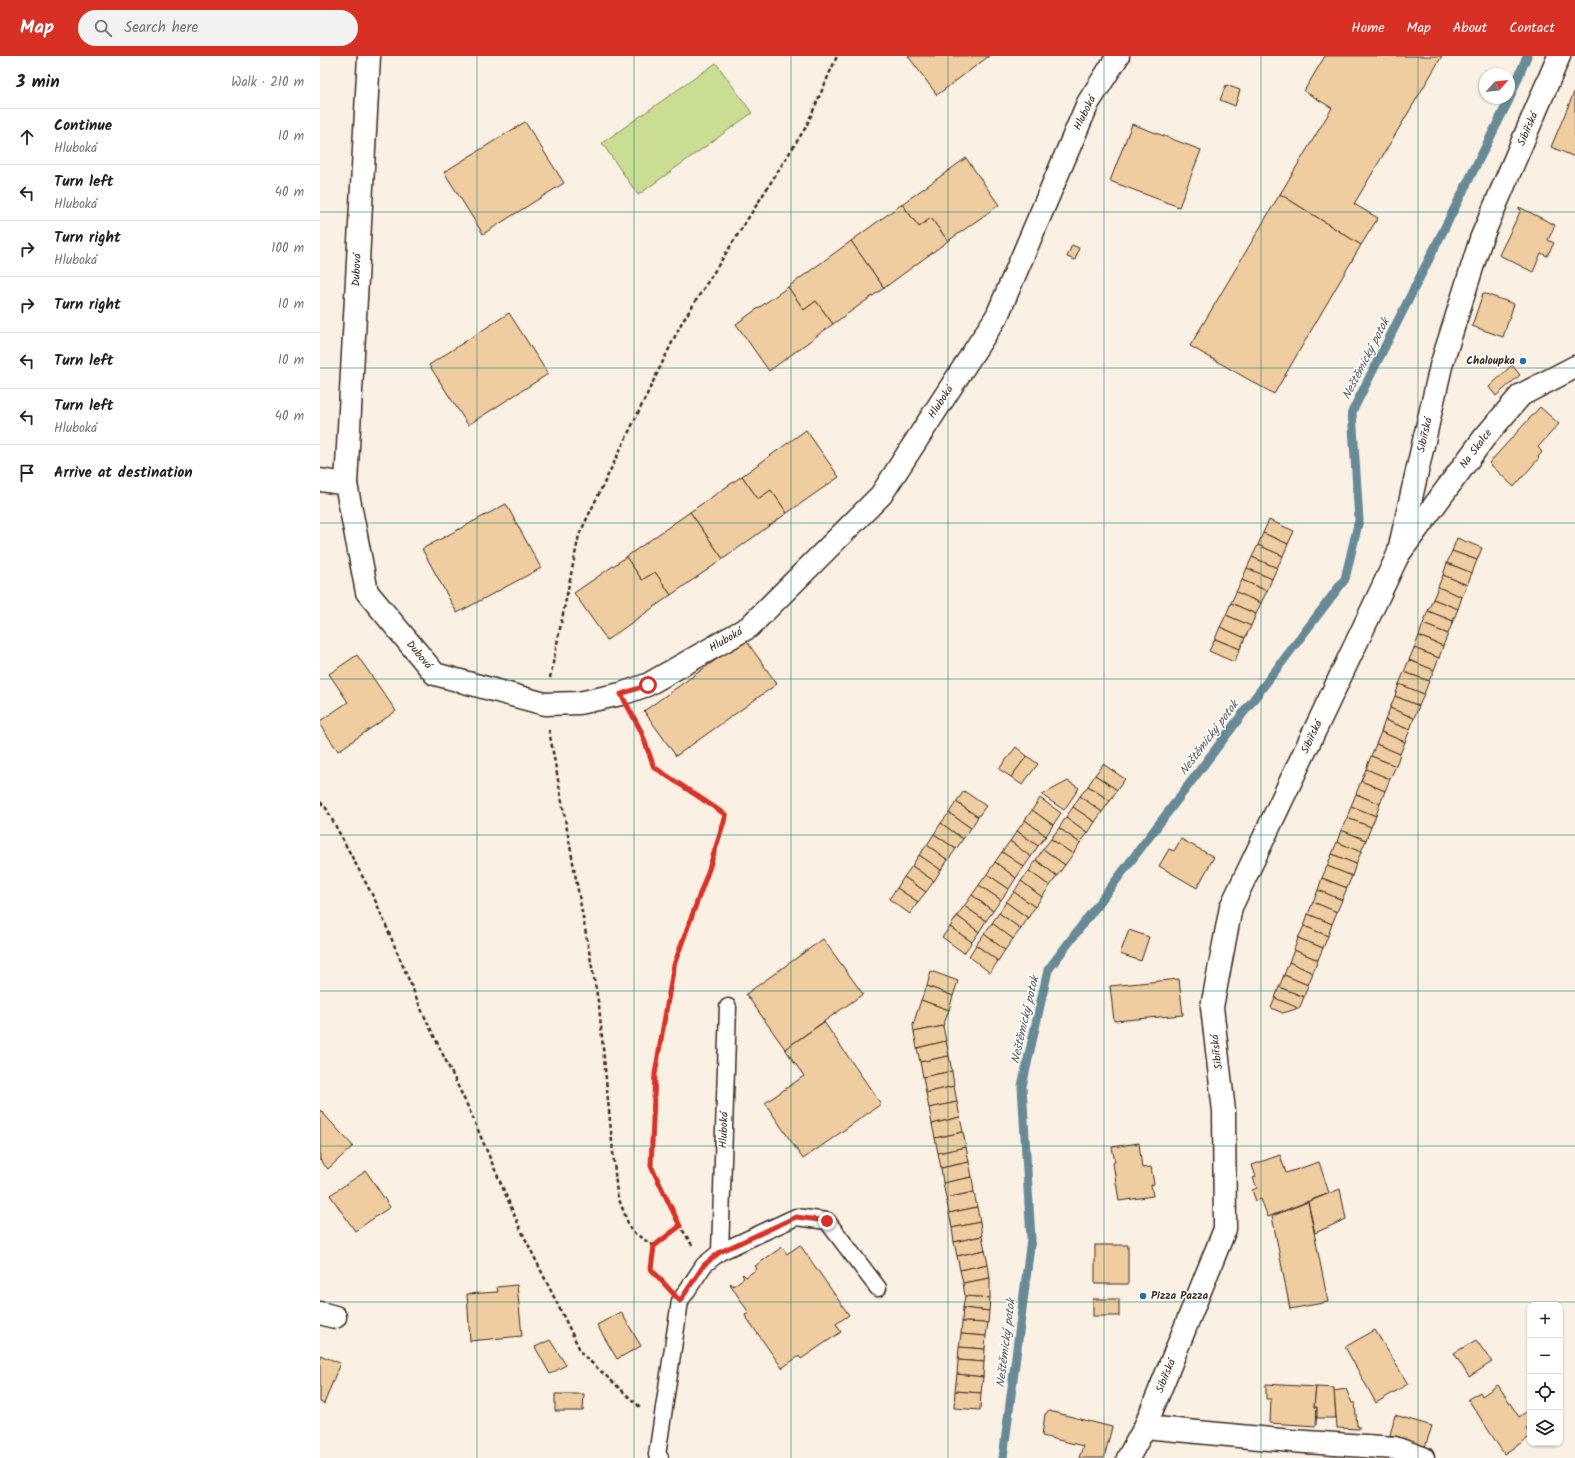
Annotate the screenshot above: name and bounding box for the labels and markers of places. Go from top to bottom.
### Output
place label: Chaloupka [1466,352,1515,370]
marker: Chaloupka [1518,356,1528,366]
place label: Pizza Pazza [1151,1287,1209,1305]
marker: Pizza Pazza [1138,1291,1148,1301]

